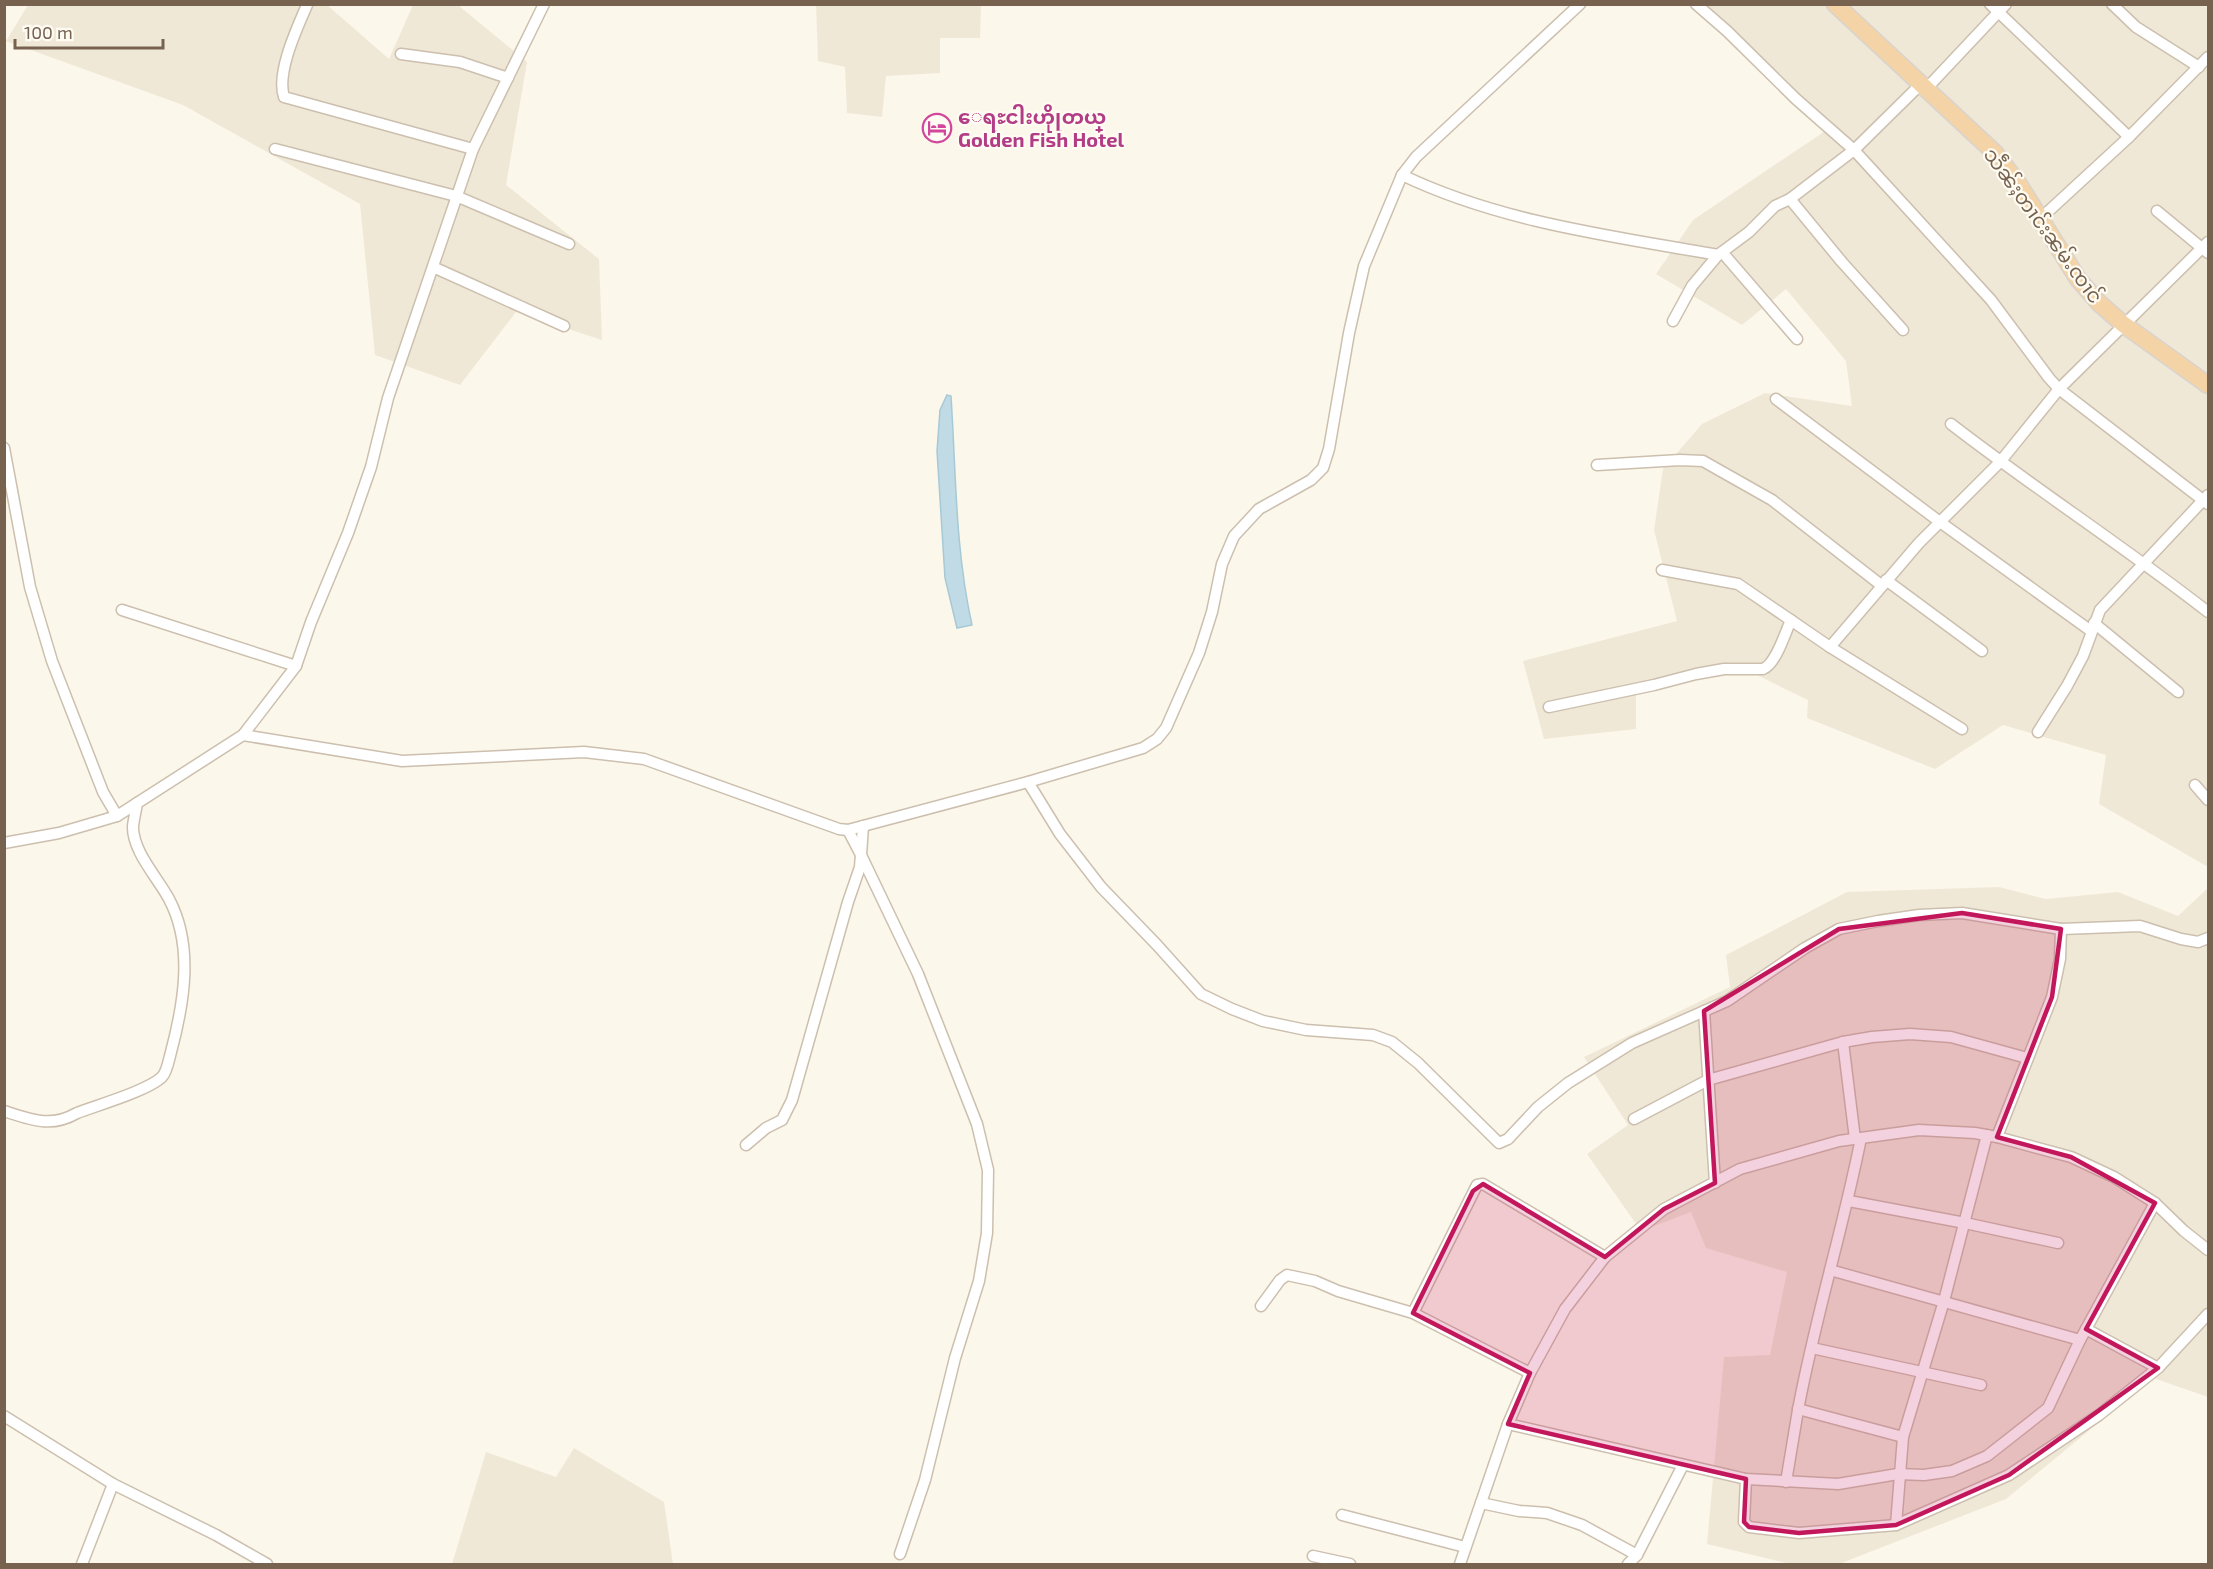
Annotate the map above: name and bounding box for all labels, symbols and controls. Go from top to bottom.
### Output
scale bar [15,12,164,50]
text: 100 m [24,21,73,43]
place label: ေရႊငါးဟိုုတယ္ Golden Fish Hotel [958,104,1125,151]
hotel icon: ေရႊငါးဟိုုတယ္ Golden Fish Hotel [921,112,953,144]
street label: သဵၼ်ႈတၢင်းၼမ်ႉၸၢင် [1980,142,2109,307]

